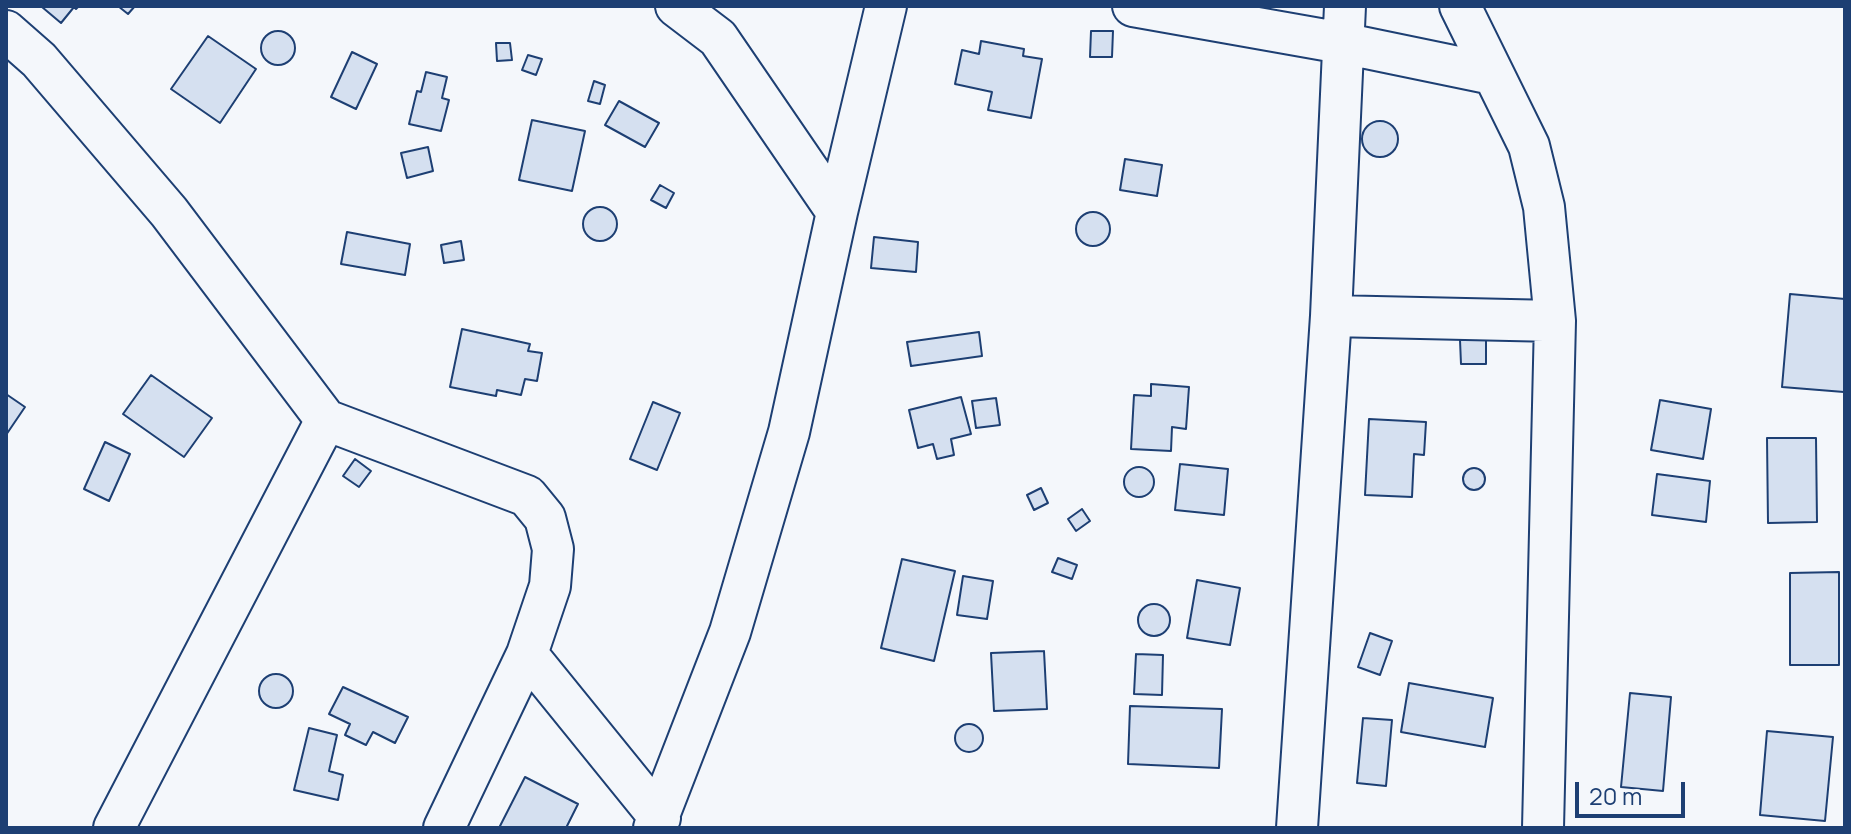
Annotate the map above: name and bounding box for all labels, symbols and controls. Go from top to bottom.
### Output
scale bar [1579,766,1689,816]
text: 20 m [1589,779,1642,812]

